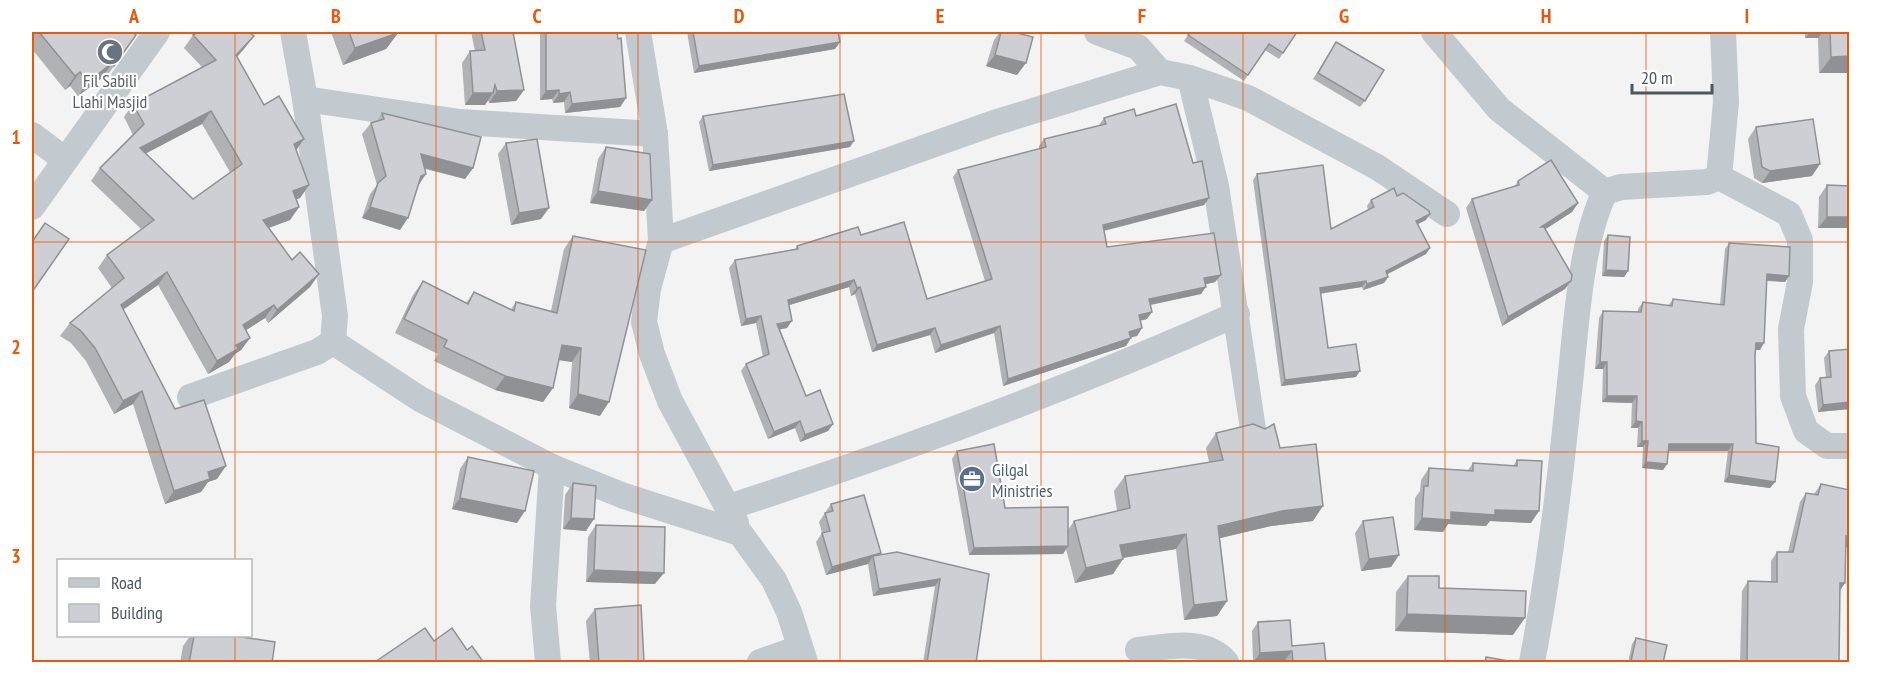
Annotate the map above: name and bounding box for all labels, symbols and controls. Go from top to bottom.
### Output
text: A [128,3,140,29]
text: B [331,3,341,29]
text: C [532,3,542,29]
text: D [734,3,745,29]
text: E [936,3,944,29]
text: F [1138,3,1146,29]
text: G [1339,3,1349,29]
text: H [1541,3,1551,29]
text: I [1745,3,1749,29]
mosque icon: Fil Sabili Llahi Masjid [95,37,125,67]
scale bar [1632,57,1712,95]
text: 20 m [1641,66,1673,89]
place label: Fil Sabili Llahi Masjid [73,69,147,113]
text: 1 [11,124,21,150]
text: 2 [11,334,21,360]
place label: Gilgal Ministries [992,458,1053,502]
office icon: Gilgal Ministries [957,464,987,494]
text: 3 [11,543,21,569]
legend [57,559,252,637]
text: Road [111,571,142,594]
text: Building [111,601,163,624]

